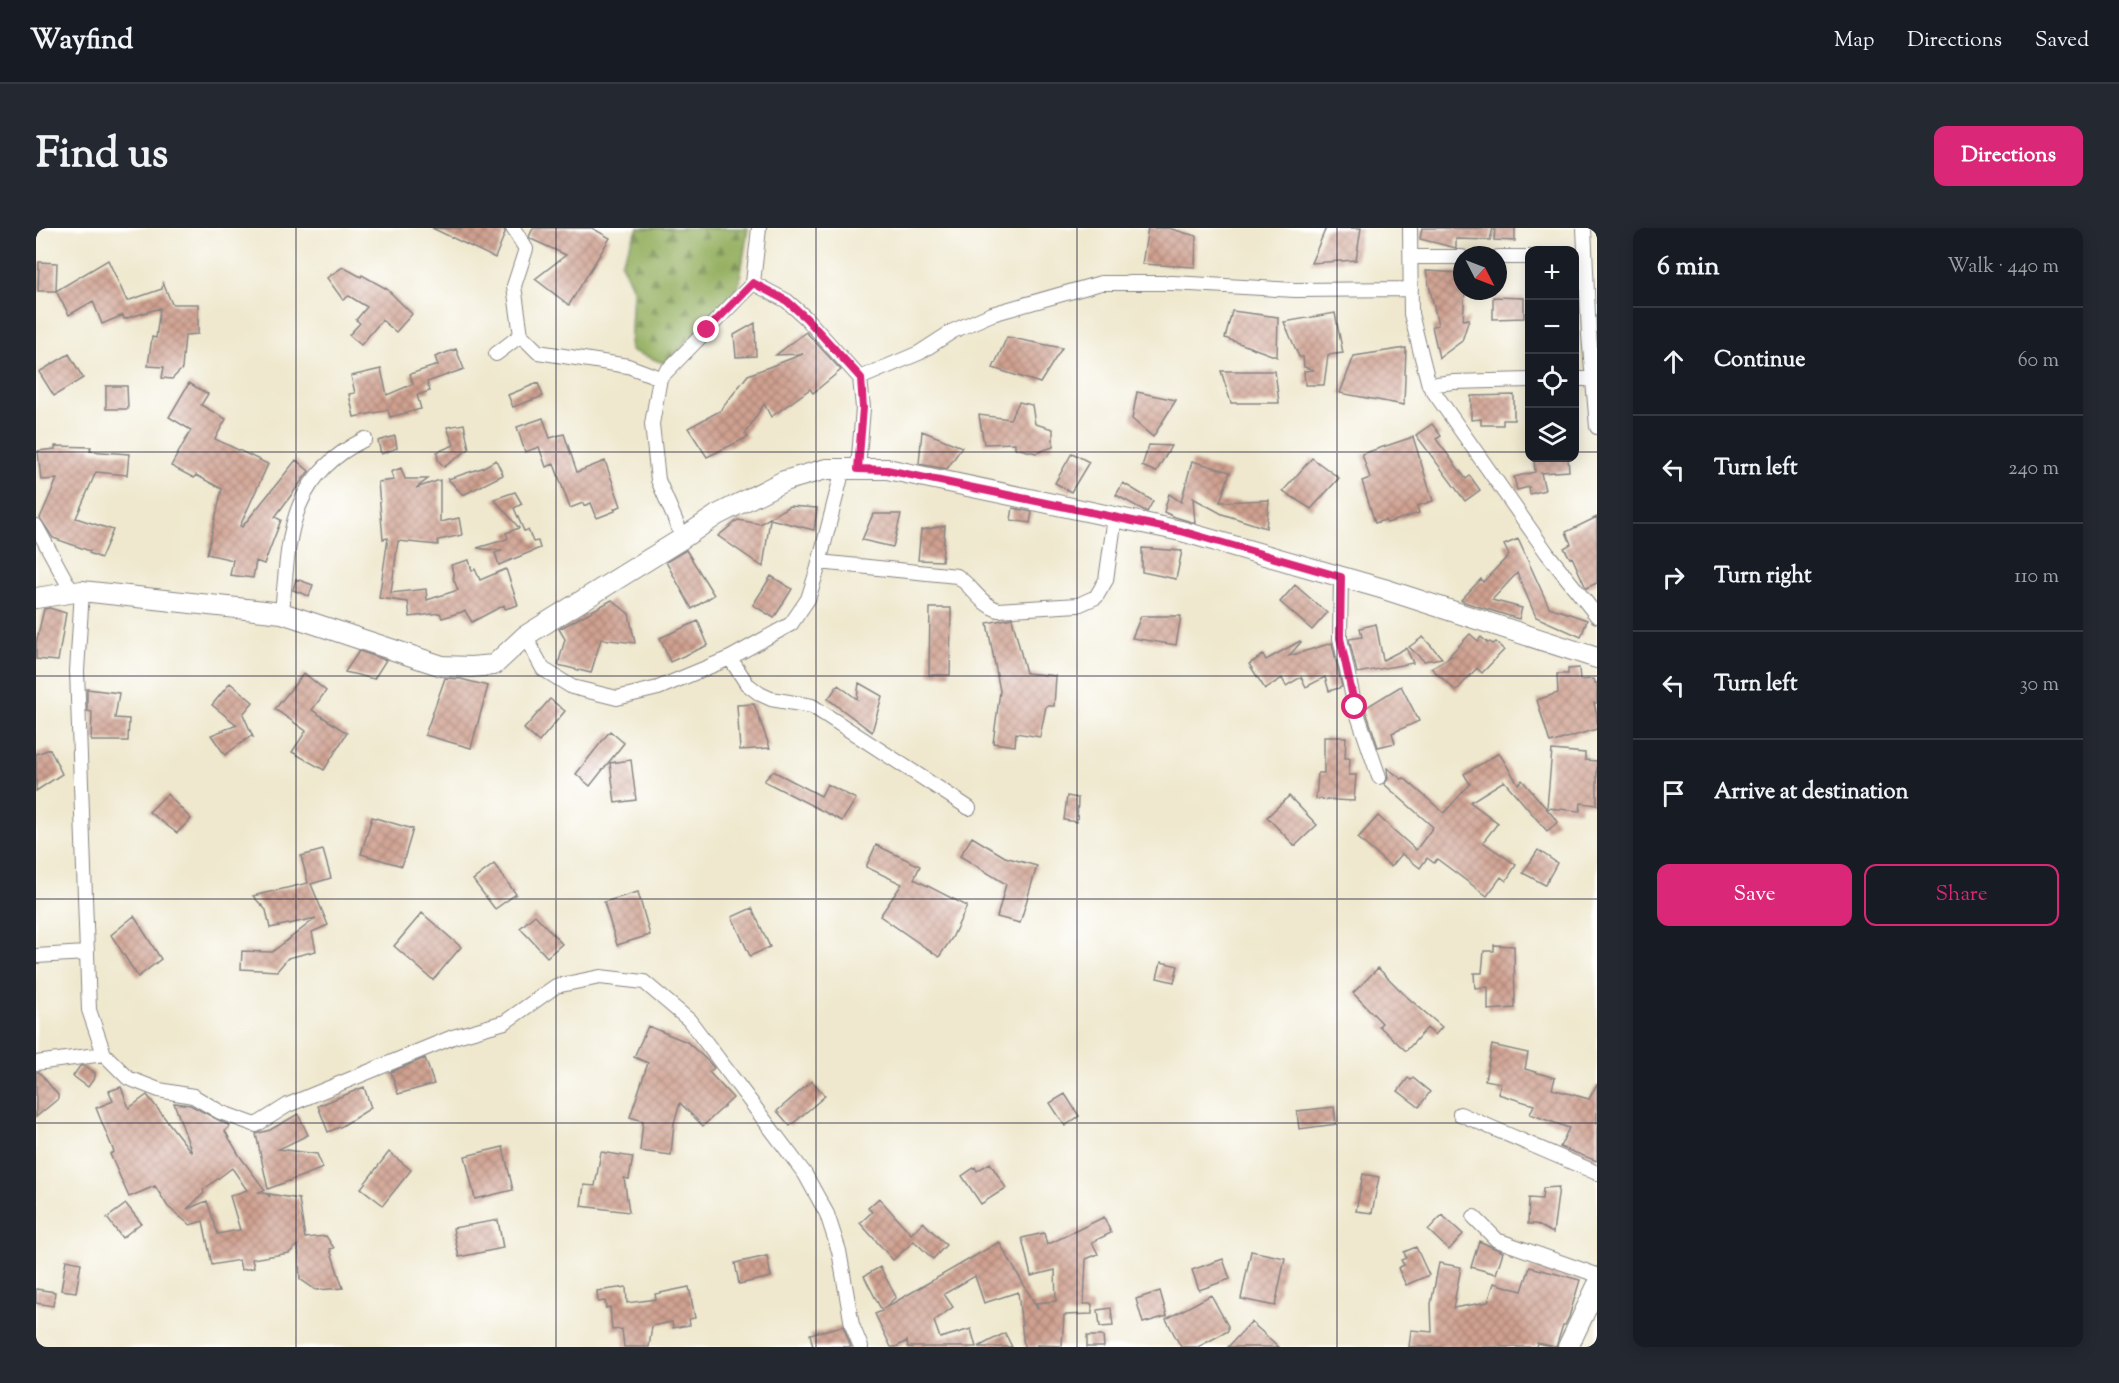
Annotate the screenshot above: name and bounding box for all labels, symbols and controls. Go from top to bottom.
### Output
text: Wayfind [30,21,133,61]
text: Map [1834,26,1874,56]
text: Directions [1907,26,2002,56]
text: Saved [2035,26,2089,56]
text: Find us [36,126,168,186]
button: Directions [1934,126,2083,186]
north arrow [1453,246,1507,300]
map controls [1525,246,1579,462]
button: + [1525,246,1579,300]
text: 6 min [1657,249,1720,286]
text: Walk · 440 m [1947,253,2059,282]
button: − [1525,300,1579,354]
route end [693,316,719,342]
icon: ahead [1657,345,1690,378]
text: Continue [1714,345,1805,377]
text: 60 m [2018,347,2059,376]
button: locate [1525,354,1579,408]
button: layers [1525,408,1579,462]
icon: left [1657,453,1690,486]
text: Turn left [1714,453,1797,485]
text: 240 m [2008,455,2059,484]
icon: right [1657,561,1690,594]
text: Turn right [1714,561,1811,593]
text: 110 m [2014,563,2059,592]
icon: left [1657,669,1690,702]
text: Turn left [1714,669,1797,701]
text: 30 m [2020,671,2059,700]
route start [1341,693,1367,719]
icon: arrive [1657,777,1690,810]
text: Arrive at destination [1714,777,1909,809]
button: Save [1657,864,1852,926]
button: Share [1864,864,2059,926]

